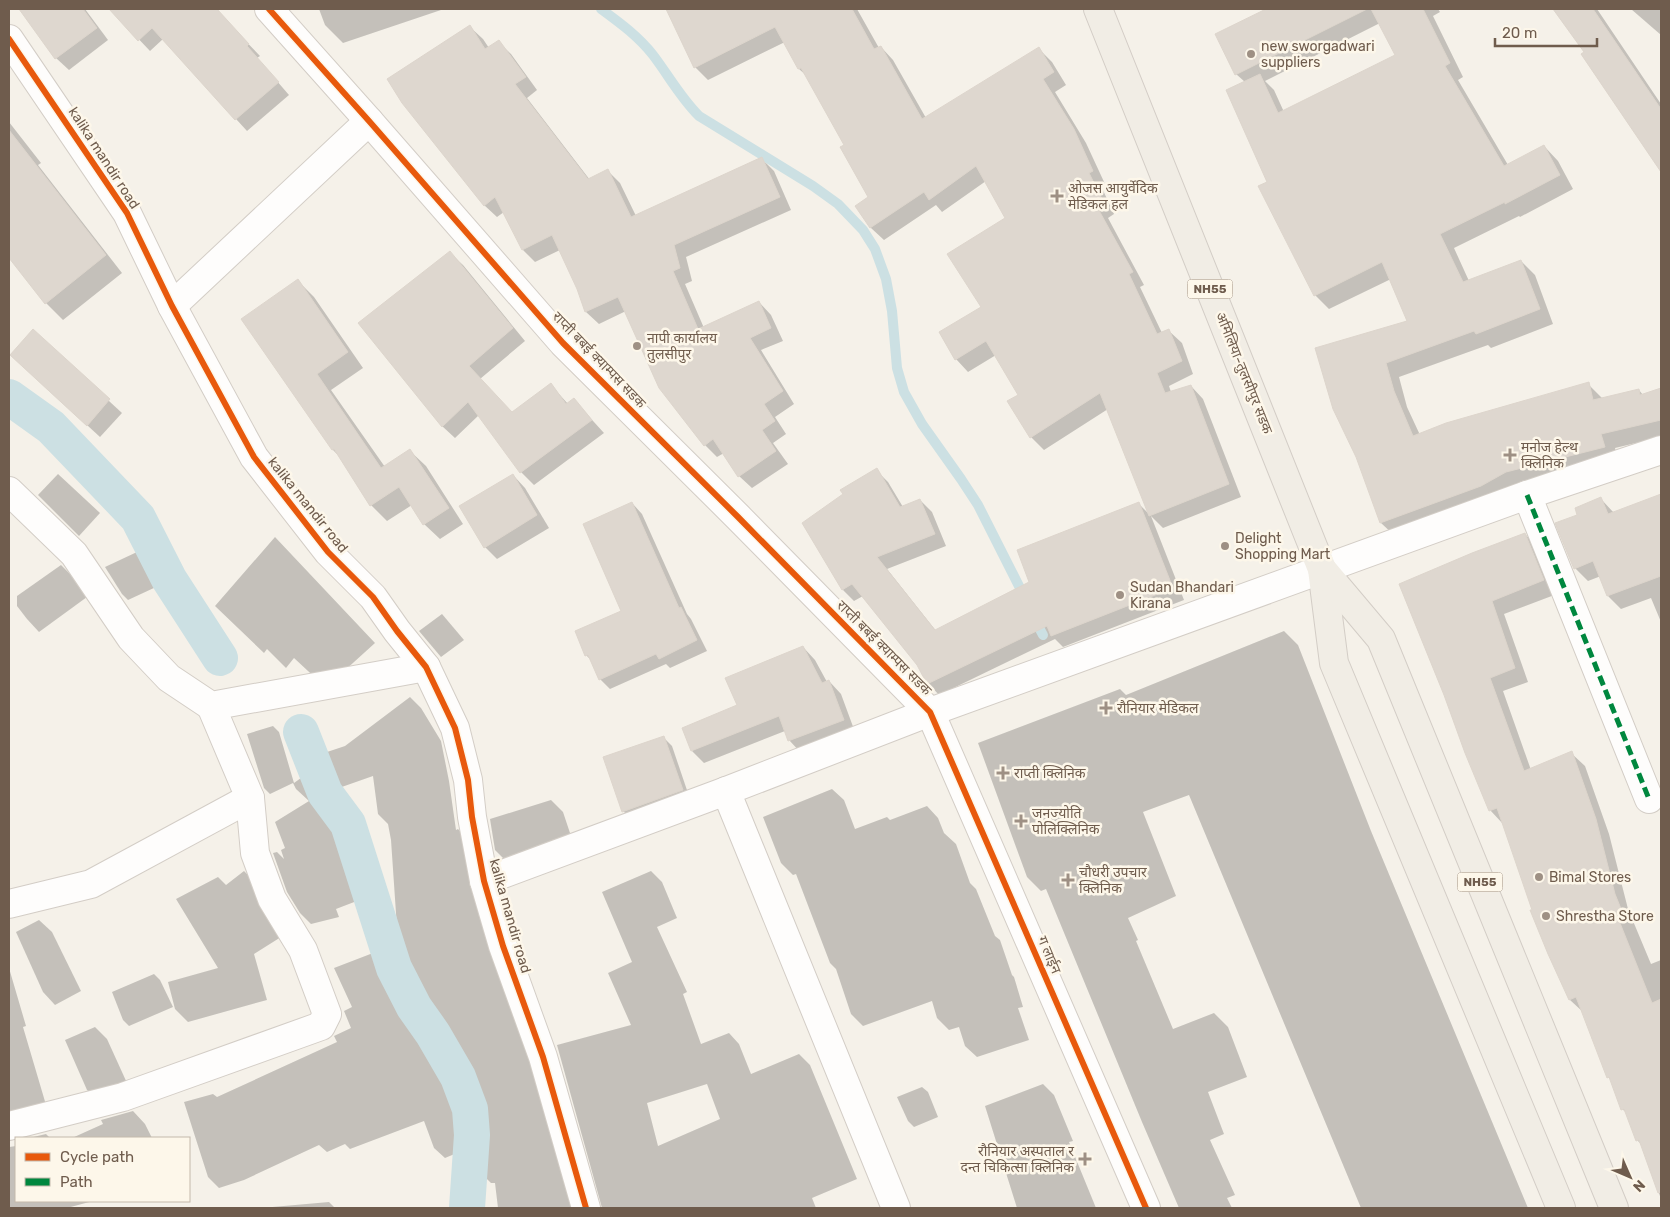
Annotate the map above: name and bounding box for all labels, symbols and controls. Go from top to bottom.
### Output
scale bar [1495,15,1598,47]
text: 20 m [1502,24,1537,42]
place label: new sworgadwari suppliers [1261,38,1375,71]
marker: new sworgadwari suppliers [1245,48,1257,60]
street label: kalika mandir road [65,104,143,212]
place label: ओजस आयुर्वेदिक मेडिकल हल [1068,180,1158,213]
marker: ओजस आयुर्वेदिक मेडिकल हल [1050,189,1064,203]
road number: NH55 [1188,280,1232,298]
street label: राप्ती बबई क्याम्पस सडक [549,308,649,412]
street label: अमिलिया-तुलसीपुर सडक [1211,310,1276,437]
place label: नापी कार्यालय तुलसीपुर [647,330,718,364]
marker: नापी कार्यालय तुलसीपुर [631,340,643,352]
place label: मनोज हेल्थ क्लिनिक [1521,438,1579,472]
marker: मनोज हेल्थ क्लिनिक [1503,448,1517,462]
street label: kalika mandir road [264,454,352,556]
place label: Delight Shopping Mart [1235,530,1331,563]
marker: Delight Shopping Mart [1219,540,1231,552]
place label: Sudan Bhandari Kirana [1130,579,1234,612]
marker: Sudan Bhandari Kirana [1114,589,1126,601]
street label: राप्ती बबई क्याम्पस सडक [833,597,935,699]
place label: रौनियार मेडिकल [1117,699,1199,717]
marker: रौनियार मेडिकल [1099,701,1113,715]
place label: राप्ती क्लिनिक [1014,765,1086,782]
marker: राप्ती क्लिनिक [996,766,1010,780]
place label: जनज्योति पोलिक्लिनिक [1032,805,1100,838]
marker: जनज्योति पोलिक्लिनिक [1014,814,1028,828]
street label: kalika mandir road [486,857,534,975]
place label: चौधरी उपचार क्लिनिक [1079,864,1147,897]
place label: Bimal Stores [1549,869,1631,886]
marker: Bimal Stores [1533,871,1545,883]
road number: NH55 [1458,872,1502,892]
marker: चौधरी उपचार क्लिनिक [1061,873,1075,887]
place label: Shrestha Store [1556,908,1654,925]
marker: Shrestha Store [1540,910,1552,922]
street label: ग लाईन [1034,934,1065,977]
legend [15,1137,190,1202]
place label: रौनियार अस्पताल र दन्त चिकित्सा क्लिनिक [961,1143,1074,1176]
text: Cycle path [60,1148,134,1166]
marker: रौनियार अस्पताल र दन्त चिकित्सा क्लिनिक [1078,1152,1092,1166]
north arrow [1605,1152,1655,1202]
text: Path [60,1173,93,1191]
text: N [1629,1176,1648,1195]

